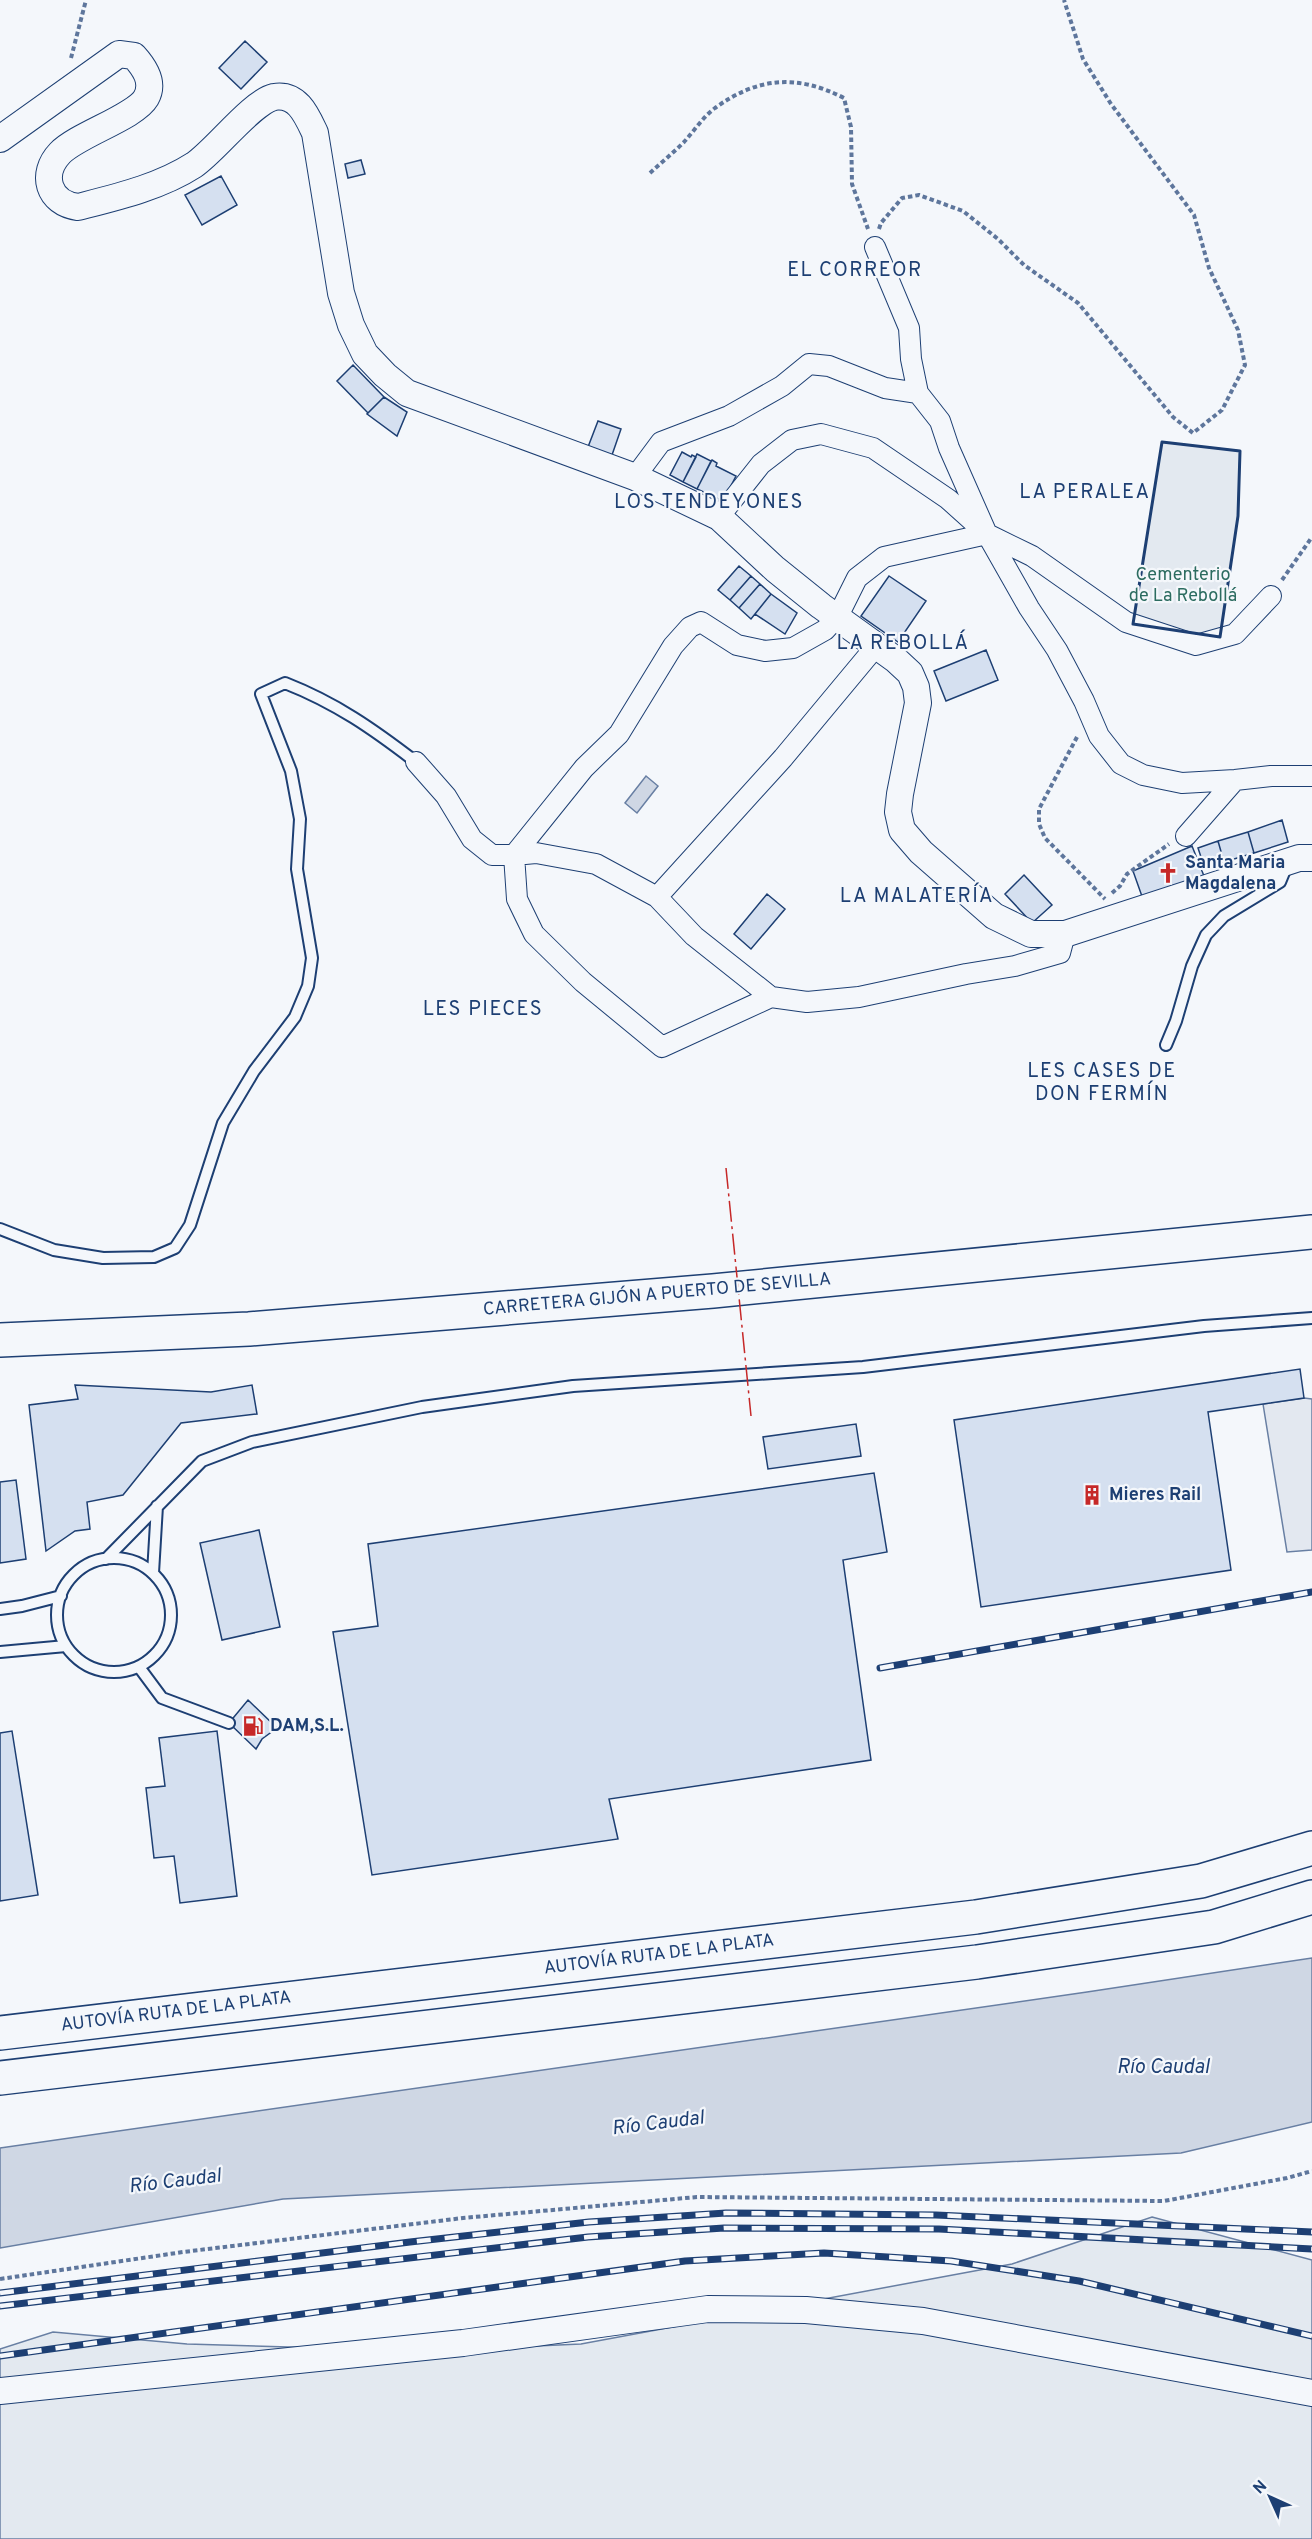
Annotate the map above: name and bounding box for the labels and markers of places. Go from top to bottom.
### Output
place label: Santa Maria Magdalena [1185,852,1285,896]
church icon: Santa Maria Magdalena [1156,861,1180,885]
building icon: Mieres Rail [1080,1483,1104,1507]
place label: Mieres Rail [1109,1484,1201,1507]
fuel station icon: DAM,S.L. [241,1714,265,1738]
place label: DAM,S.L. [270,1715,344,1738]

